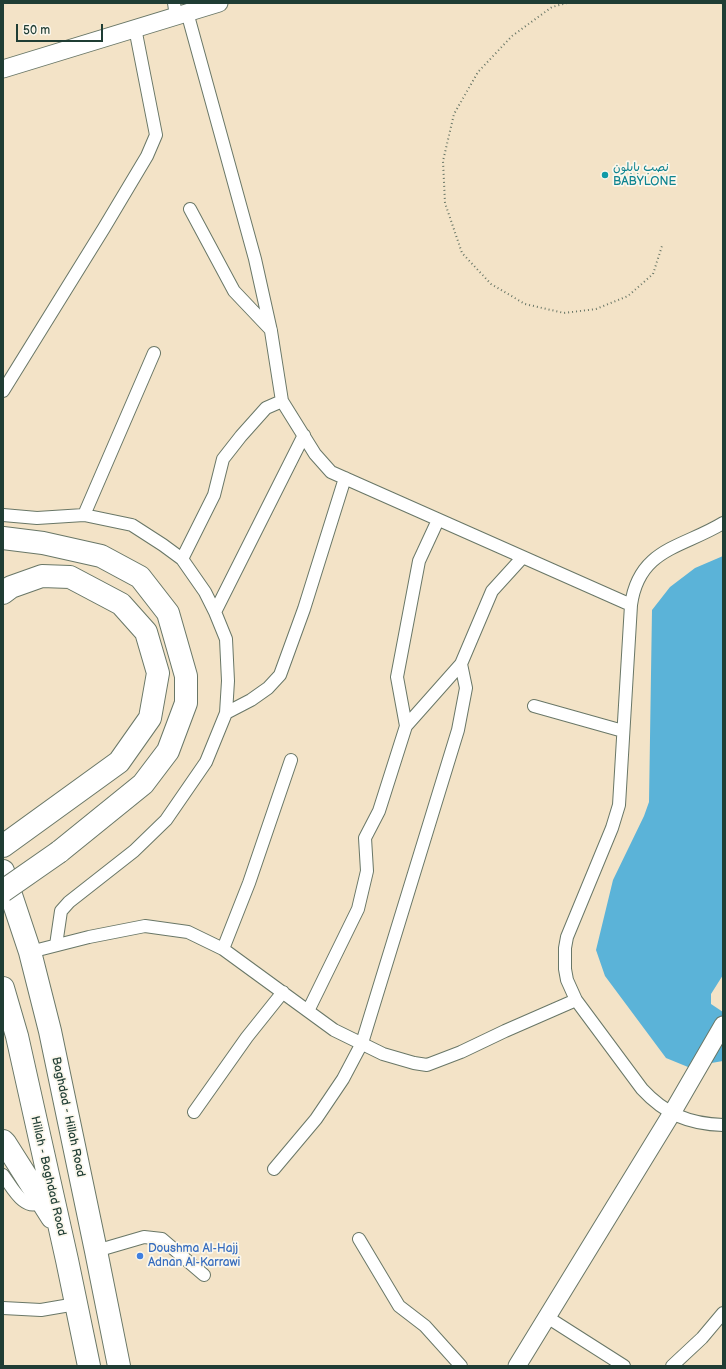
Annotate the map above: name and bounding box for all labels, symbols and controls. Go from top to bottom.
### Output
scale bar [18,16,105,42]
text: 50 m [23,23,50,38]
place label: نصب بابلون BABYLONE [613,161,676,189]
marker: نصب بابلون BABYLONE [600,170,610,180]
street label: Baghdad - Hillah Road [48,1056,88,1178]
street label: Hillah - Baghdad Road [27,1115,69,1237]
place label: Doushma Al-Hajj Adnan Al-Karrawi [148,1242,240,1270]
marker: Doushma Al-Hajj Adnan Al-Karrawi [135,1251,145,1261]

